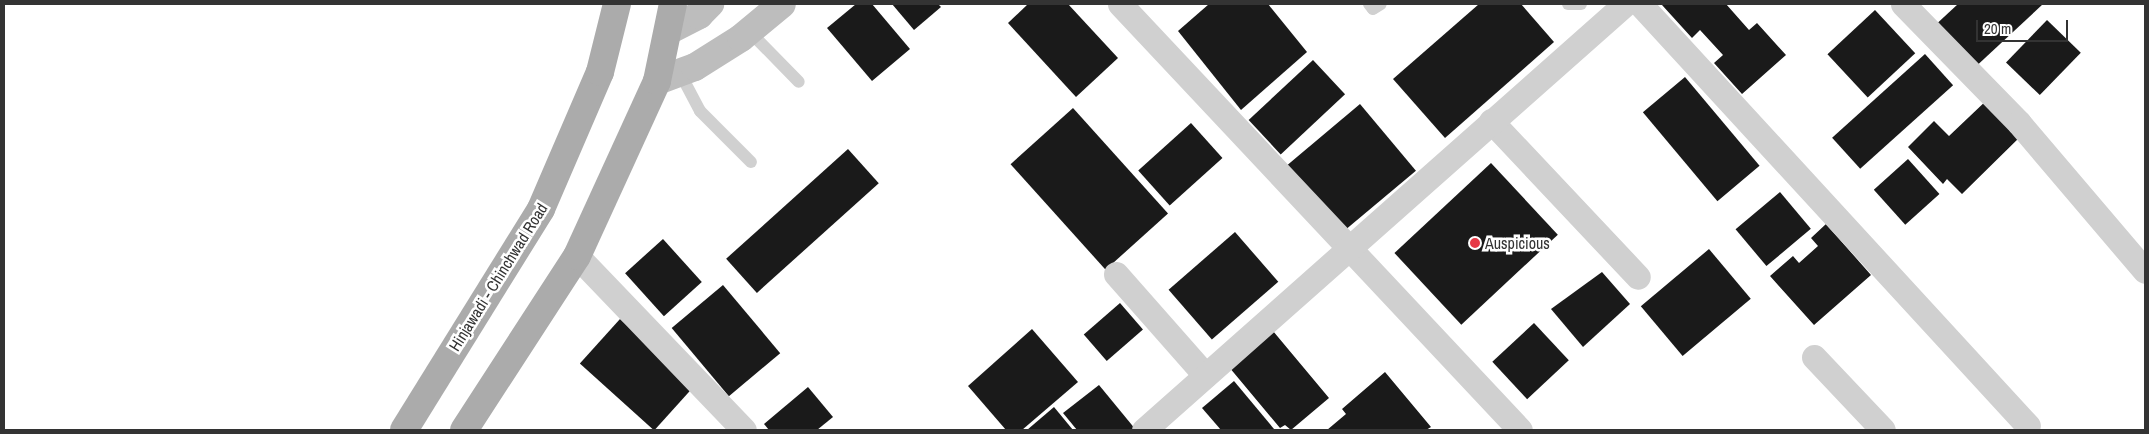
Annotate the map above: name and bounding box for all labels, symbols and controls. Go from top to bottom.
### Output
scale bar [1979,10,2072,42]
text: 20 m [1984,18,2011,39]
street label: Hinjawadi - Chinchwad Road [445,200,551,354]
place label: Auspicious [1485,233,1550,253]
marker: Auspicious [1469,237,1481,249]

